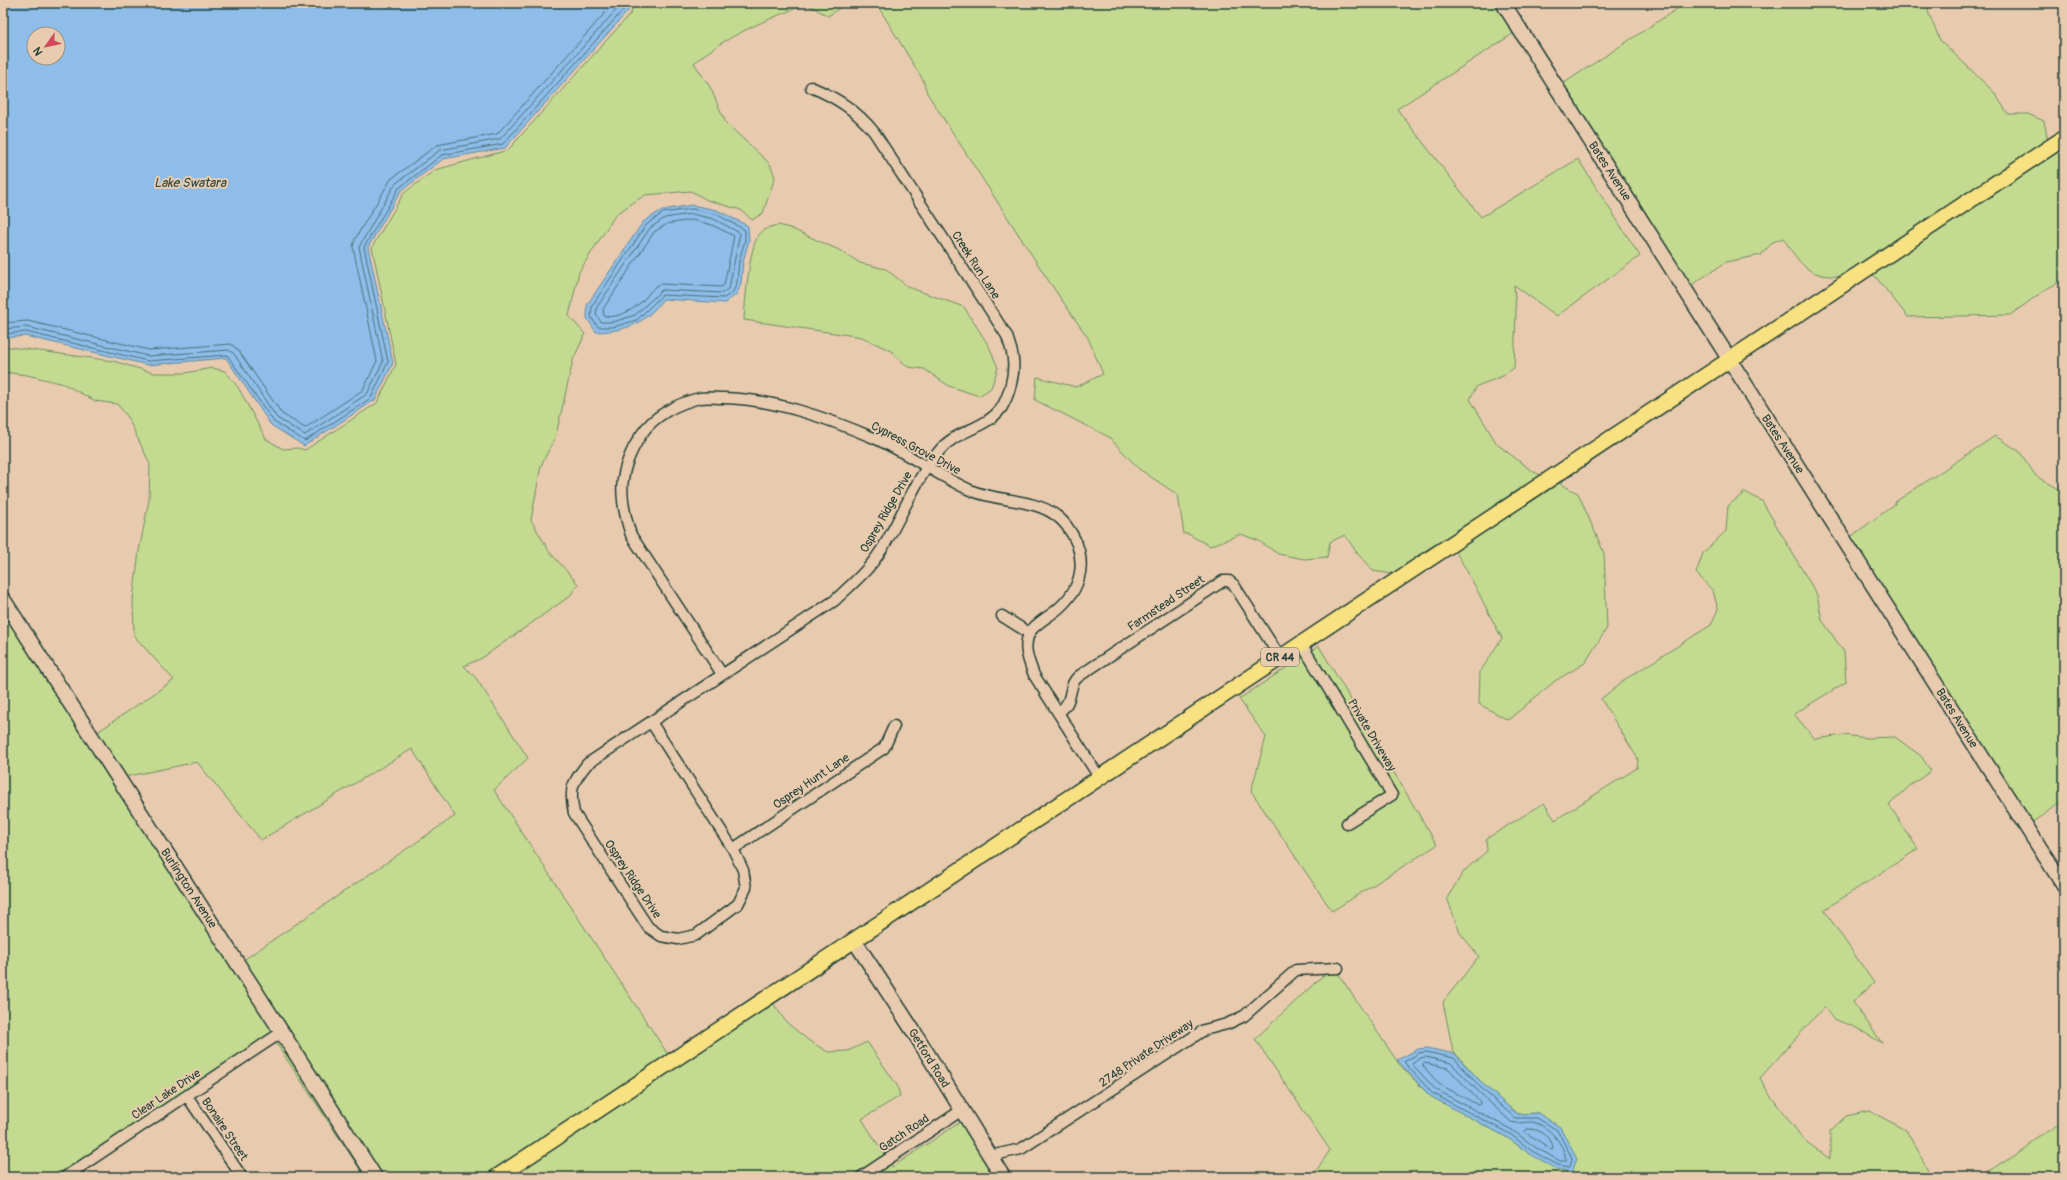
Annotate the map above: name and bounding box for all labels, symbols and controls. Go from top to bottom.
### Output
north arrow [26,26,66,66]
text: N [30,44,46,58]
street label: Bates Avenue [1585,139,1634,204]
water label: Lake Swatara [154,175,227,191]
street label: Creek Run Lane [948,228,1003,302]
street label: Bates Avenue [1758,412,1807,477]
street label: Cypress Grove Drive [868,418,963,478]
street label: Osprey Ridge Drive [857,469,916,556]
street label: Farmstead Street [1125,572,1208,635]
road number: CR 44 [1261,648,1299,666]
street label: Bates Avenue [1932,686,1981,751]
street label: Private Driveway [1344,696,1399,774]
street label: Osprey Hunt Lane [770,750,852,812]
street label: Osprey Ridge Drive [601,837,664,921]
street label: Burlington Avenue [157,845,220,931]
street label: 2748 Private Driveway [1096,1016,1196,1090]
street label: Getford Road [905,1026,953,1091]
street label: Clear Lake Drive [129,1066,204,1123]
street label: Bonaire Street [198,1095,251,1164]
street label: Gatch Road [876,1111,932,1156]

